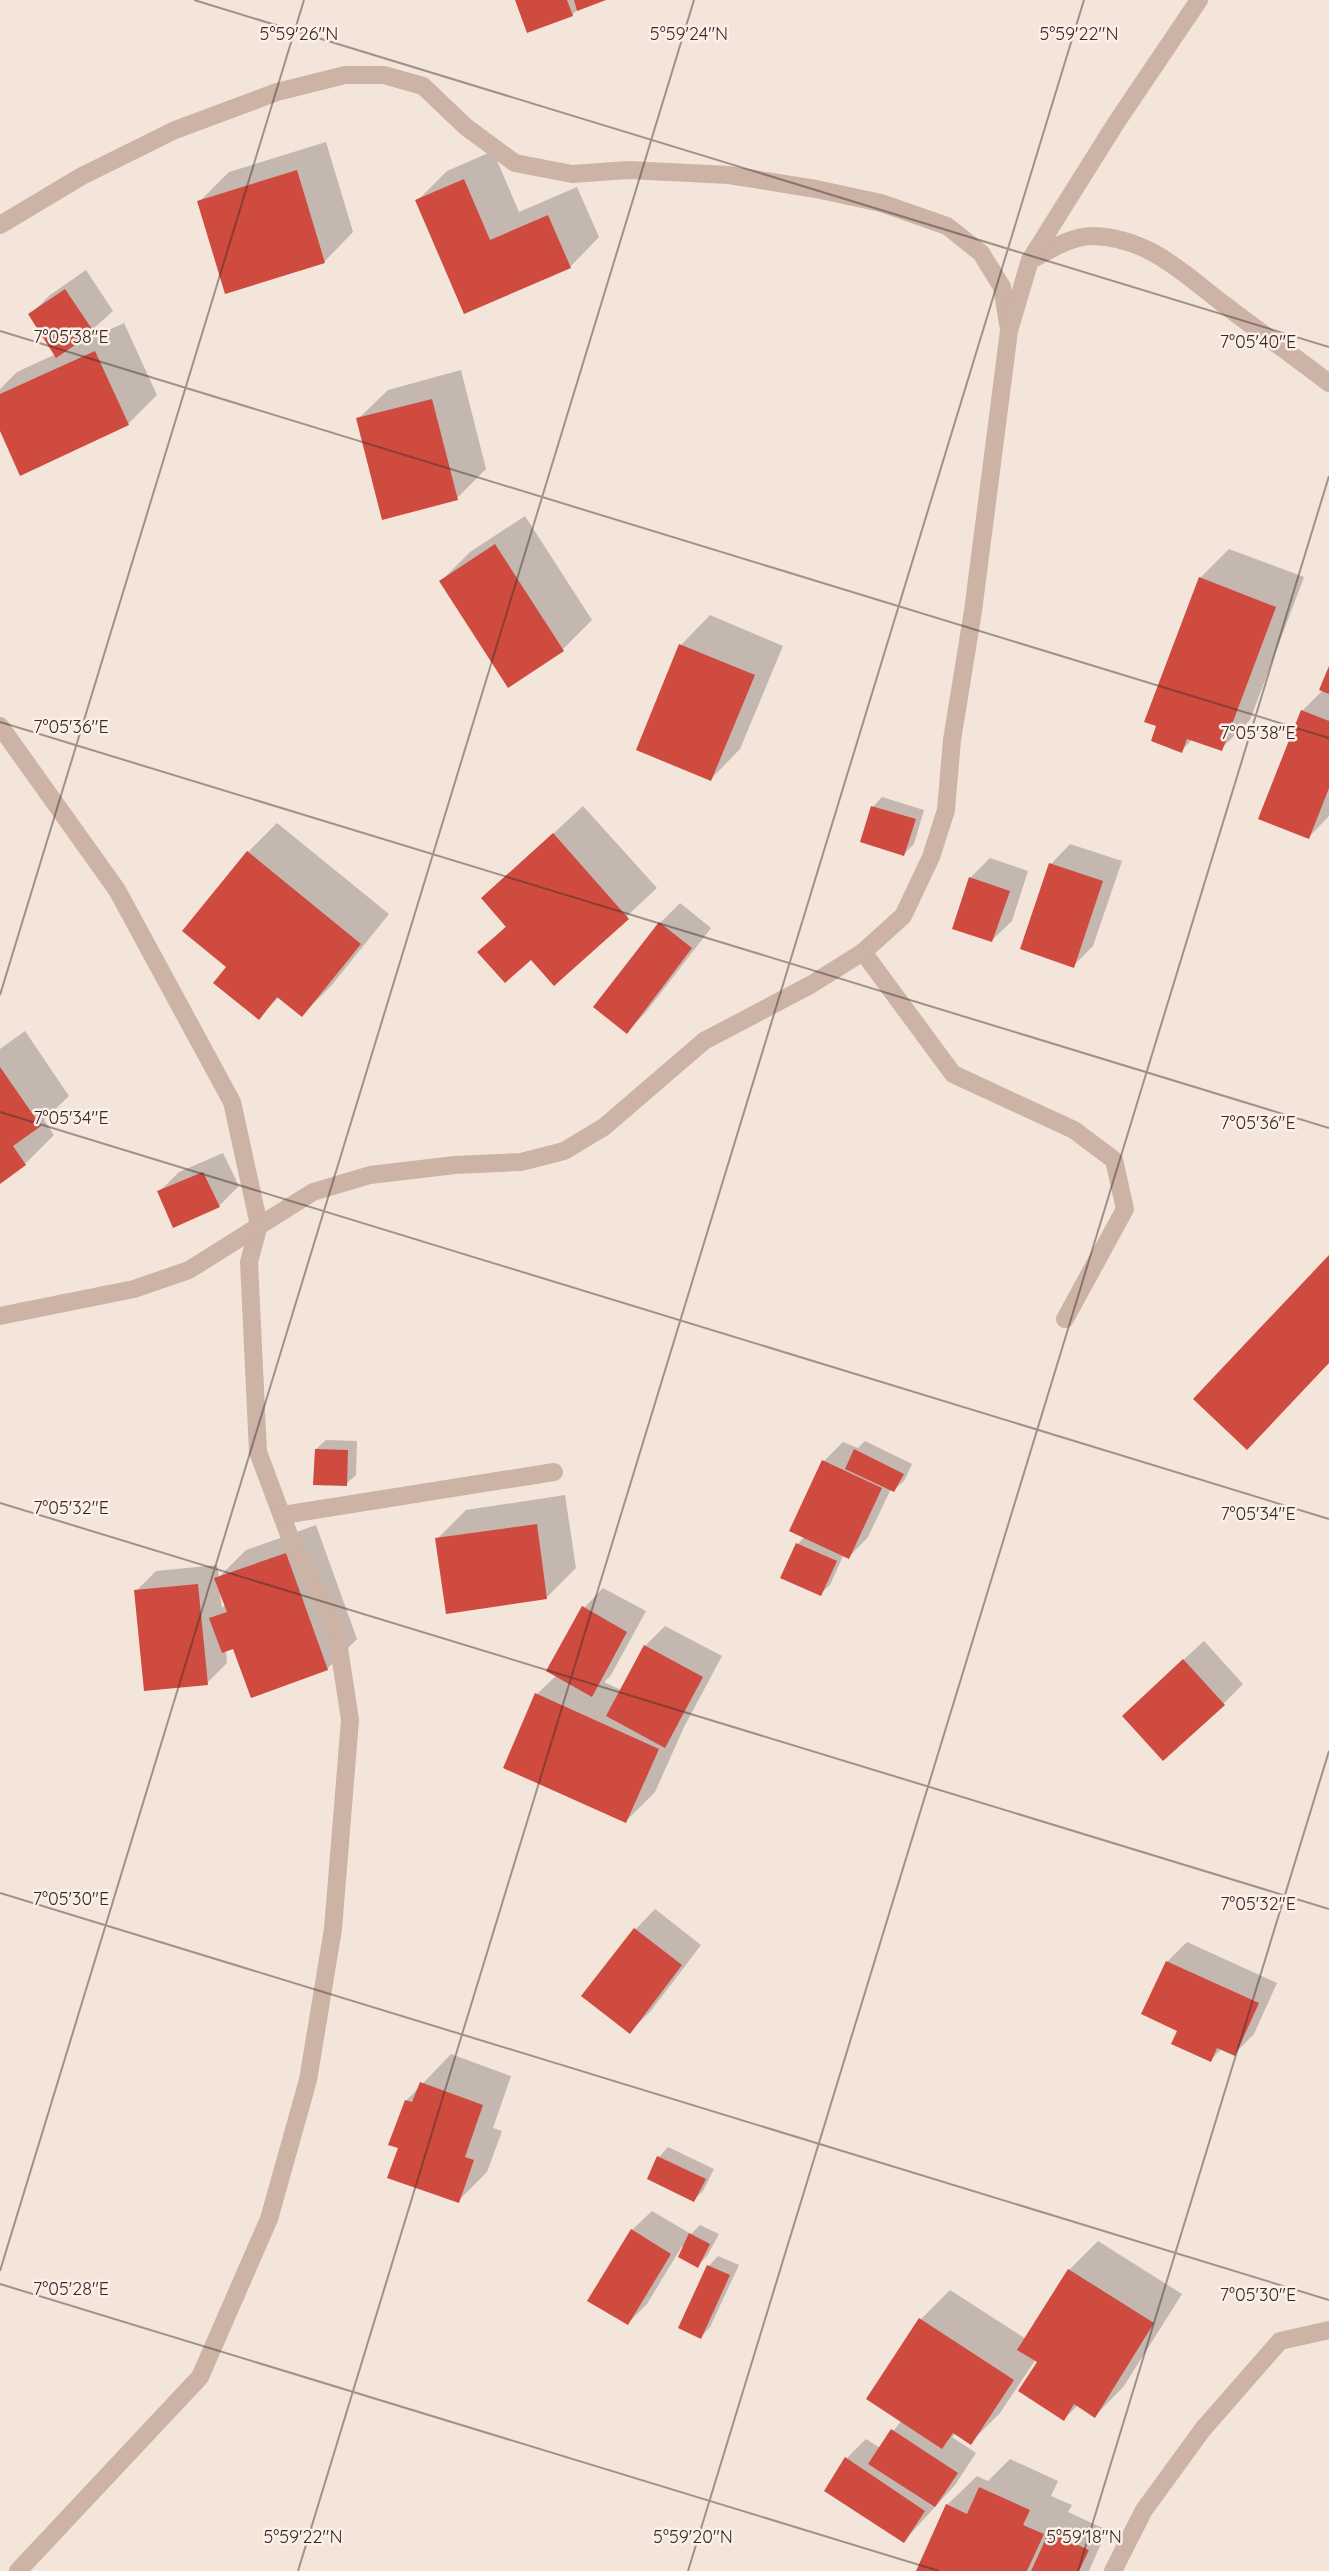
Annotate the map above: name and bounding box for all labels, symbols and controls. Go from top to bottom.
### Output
text: 5°59'26"N [260,22,338,45]
text: 5°59'24"N [650,22,728,45]
text: 5°59'22"N [1039,22,1119,45]
text: 7°05'38"E [33,325,109,348]
text: 7°05'40"E [1220,330,1296,353]
text: 7°05'36"E [33,715,109,738]
text: 7°05'38"E [1220,721,1296,744]
text: 7°05'34"E [33,1106,109,1129]
text: 7°05'36"E [1220,1111,1296,1134]
text: 7°05'32"E [33,1496,109,1519]
text: 7°05'34"E [1220,1502,1296,1525]
text: 7°05'30"E [33,1887,109,1910]
text: 7°05'32"E [1220,1892,1296,1915]
text: 7°05'28"E [33,2277,109,2300]
text: 7°05'30"E [1220,2283,1296,2306]
text: 5°59'22"N [263,2525,343,2548]
text: 5°59'20"N [653,2525,733,2548]
text: 5°59'18"N [1046,2525,1122,2548]

